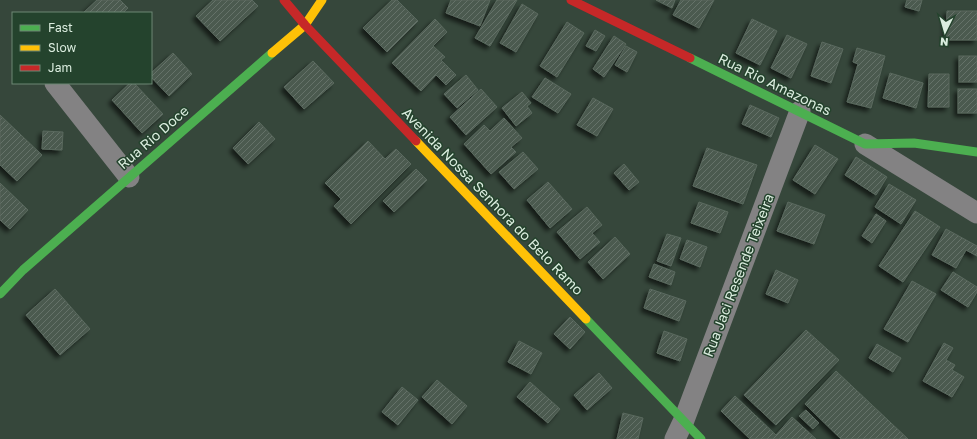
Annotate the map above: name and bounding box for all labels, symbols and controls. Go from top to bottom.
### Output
legend [12,12,152,84]
north arrow [925,12,965,52]
text: Fast [48,20,73,35]
text: N [939,36,949,49]
text: Slow [48,40,76,55]
street label: Rua Rio Amazonas [716,49,834,119]
text: Jam [48,60,72,75]
street label: Rua Rio Doce [114,102,192,172]
street label: Avenida Nossa Senhora do Belo Ramo [399,104,587,298]
street label: Rua Jaci Resende Teixeira [699,191,777,359]

